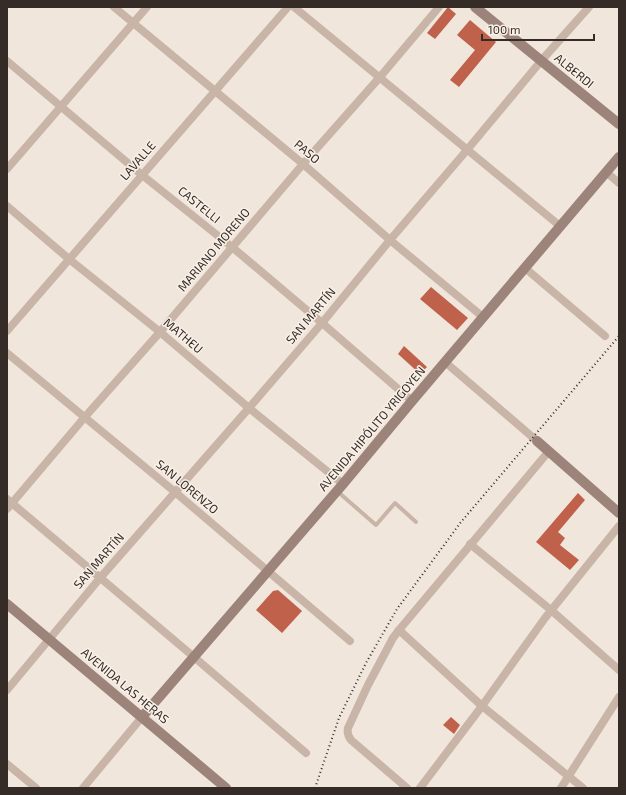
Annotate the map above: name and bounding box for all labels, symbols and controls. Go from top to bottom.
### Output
scale bar [482,16,594,42]
text: 100 m [488,22,520,36]
street label: ALBERDI [552,50,597,90]
street label: PASO [292,137,323,166]
street label: LAVALLE [117,138,158,183]
street label: CASTELLI [176,183,224,225]
street label: MARIANO MORENO [174,205,252,294]
street label: SAN MARTÍN [283,284,338,346]
street label: MATHEU [161,315,206,356]
street label: AVENIDA HIPÓLITO YRIGOYEN [315,363,427,493]
street label: SAN LORENZO [154,456,222,516]
street label: SAN MARTÍN [70,530,126,591]
street label: AVENIDA LAS HERAS [79,645,172,726]

